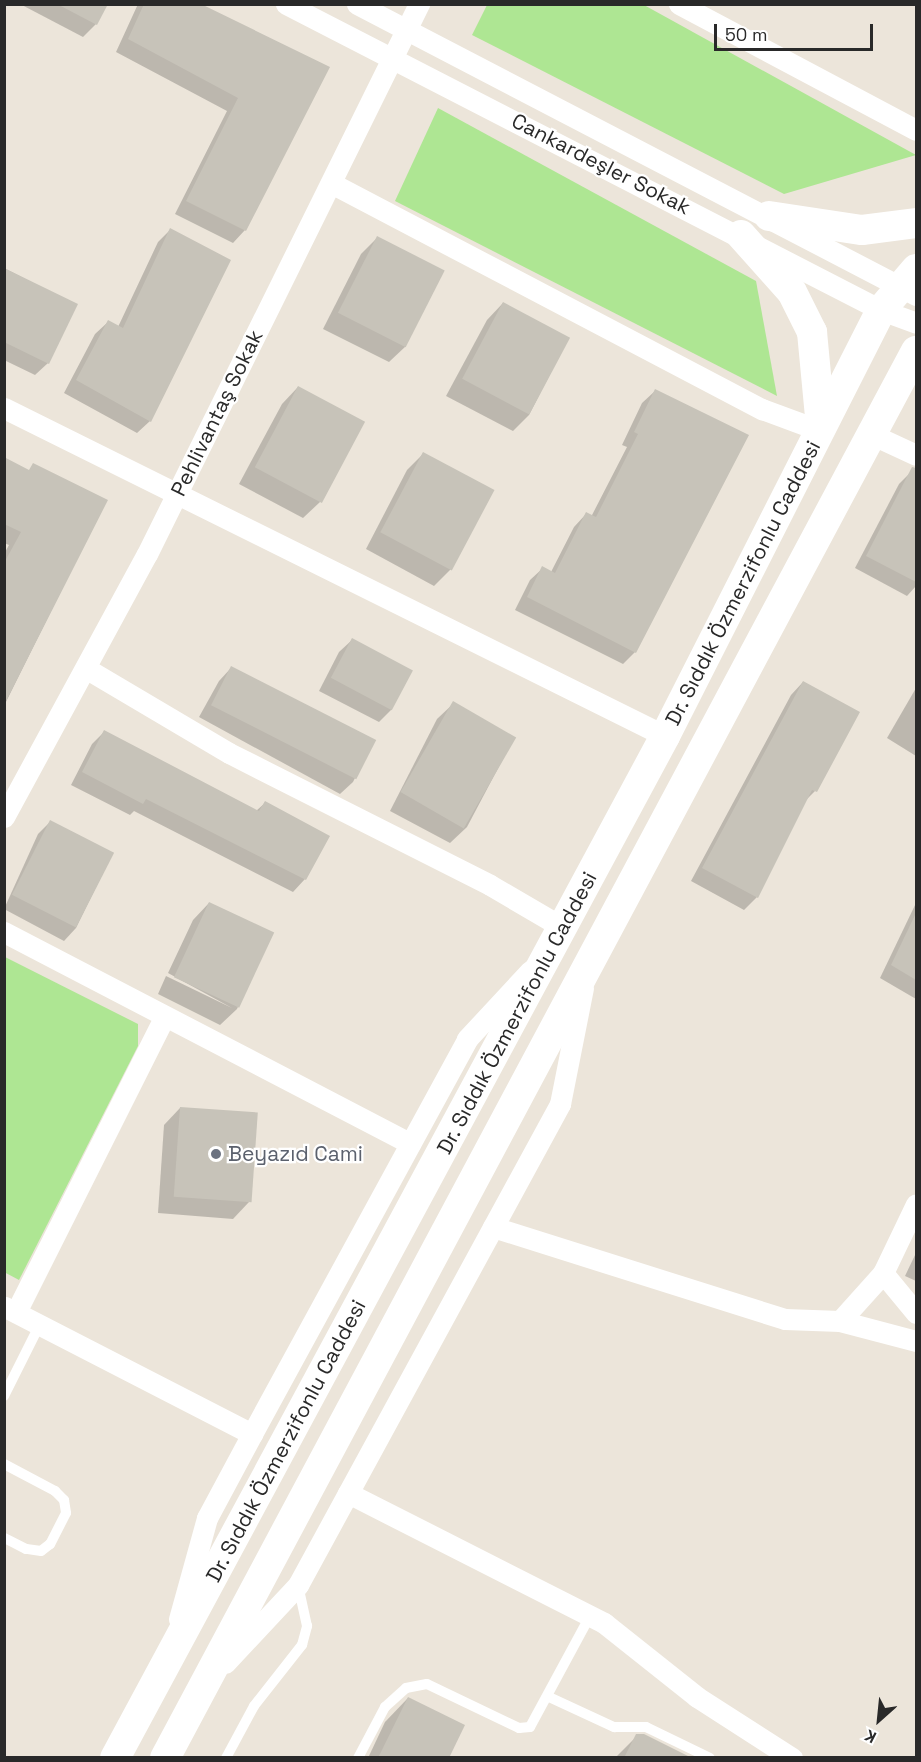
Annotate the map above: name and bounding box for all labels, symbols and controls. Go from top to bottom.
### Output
scale bar [717,12,876,50]
text: 50 m [725,23,767,46]
street label: Cankardeşler Sokak [507,108,695,220]
street label: Pehlivantaş Sokak [166,326,268,500]
street label: Dr. Sıddık Özmerzifonlu Caddesi [660,436,826,730]
street label: Dr. Sıddık Özmerzifonlu Caddesi [432,867,602,1159]
place label: Beyazıd Cami [228,1141,363,1167]
marker: Beyazıd Cami [209,1147,223,1161]
street label: Dr. Sıddık Özmerzifonlu Caddesi [201,1295,371,1587]
north arrow [849,1690,909,1750]
text: K [861,1725,880,1748]

